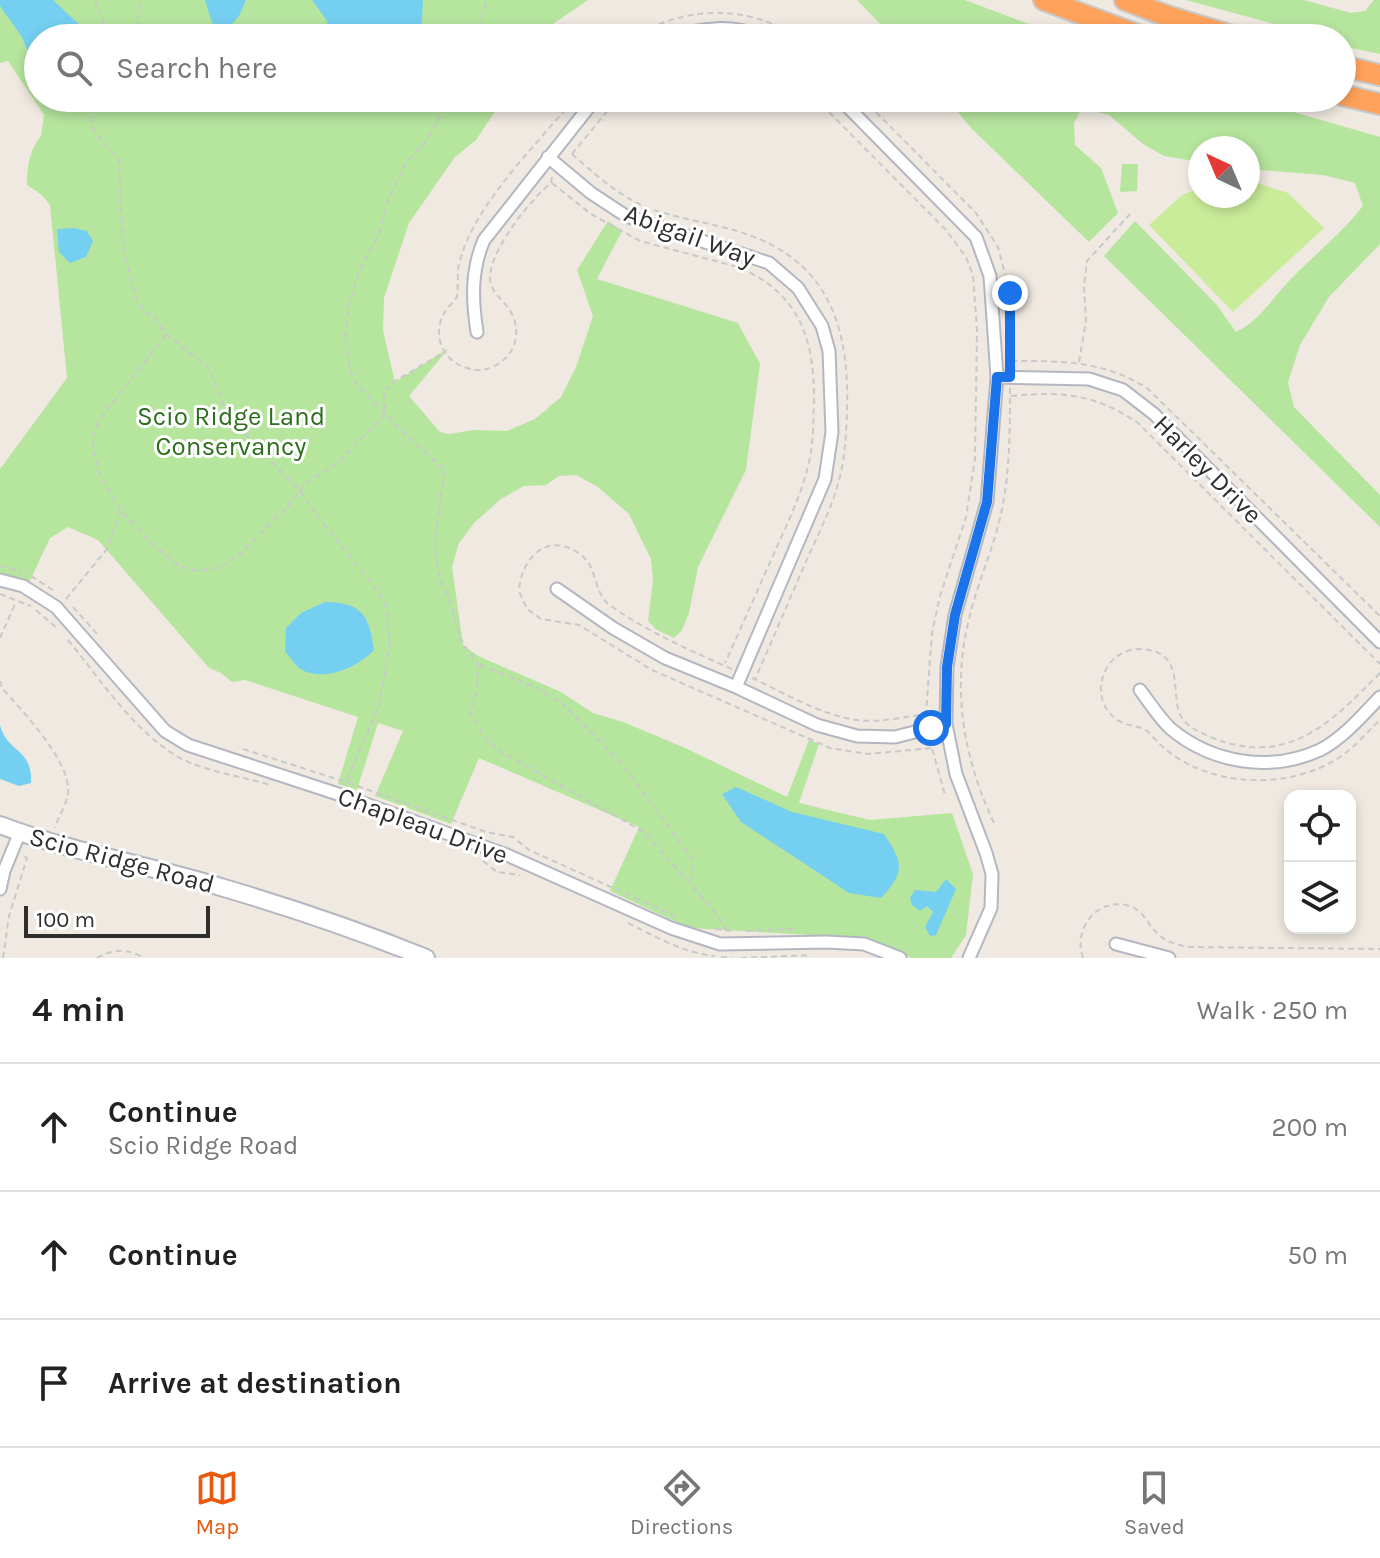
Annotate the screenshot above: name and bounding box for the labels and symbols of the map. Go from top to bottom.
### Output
north arrow [1188,136,1260,208]
street label: Abigail Way [620,197,760,273]
route end [992,275,1028,311]
park label: Scio Ridge Land Conservancy [137,401,325,462]
street label: Harley Drive [1147,409,1268,530]
route start [913,710,949,746]
street label: Chapleau Drive [334,780,512,871]
street label: Scio Ridge Road [26,821,218,900]
scale bar [24,902,210,938]

